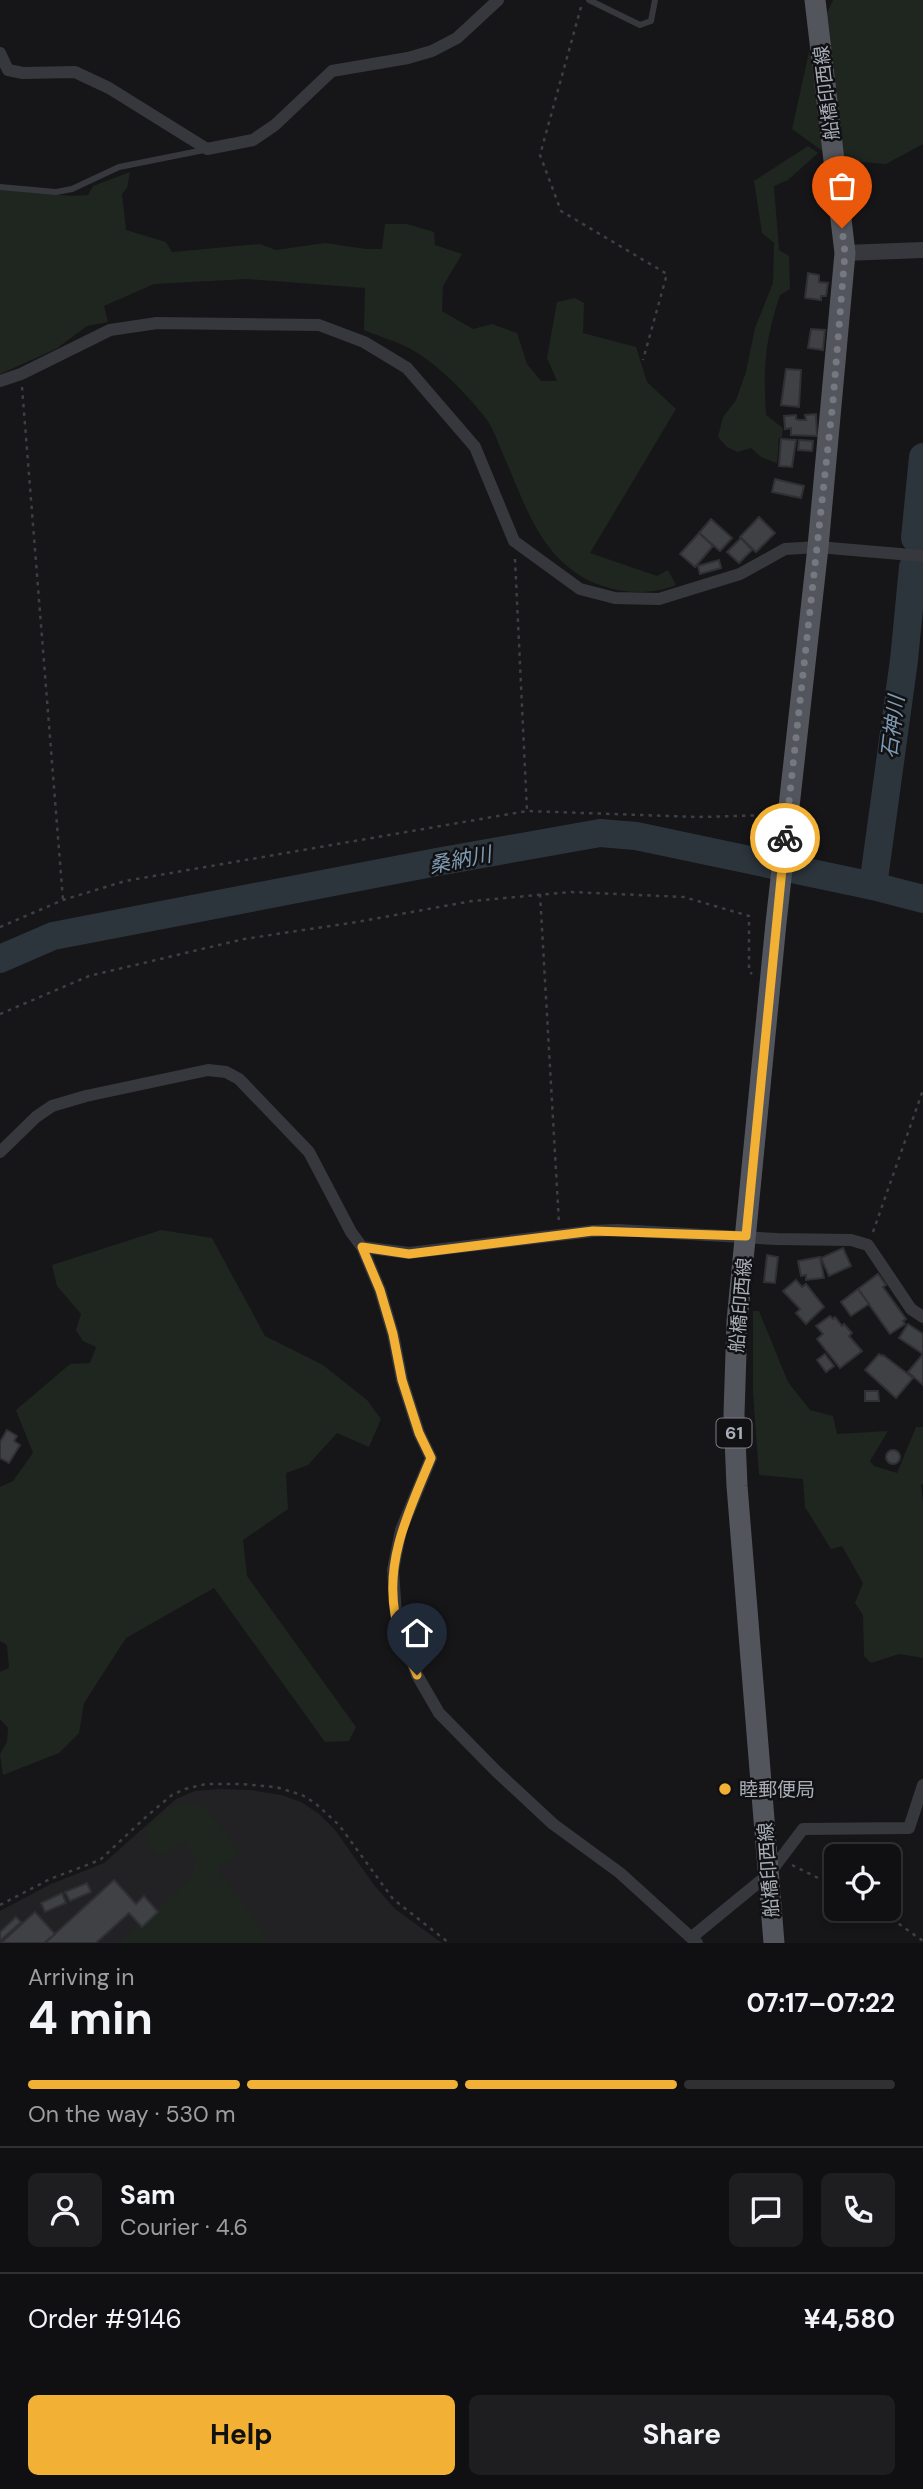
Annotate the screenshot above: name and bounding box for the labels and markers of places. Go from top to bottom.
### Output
pin [812,156,872,228]
pin [387,1603,447,1675]
place label: 睦郵便局 [739,1777,815,1802]
marker: 睦郵便局 [717,1781,733,1797]

